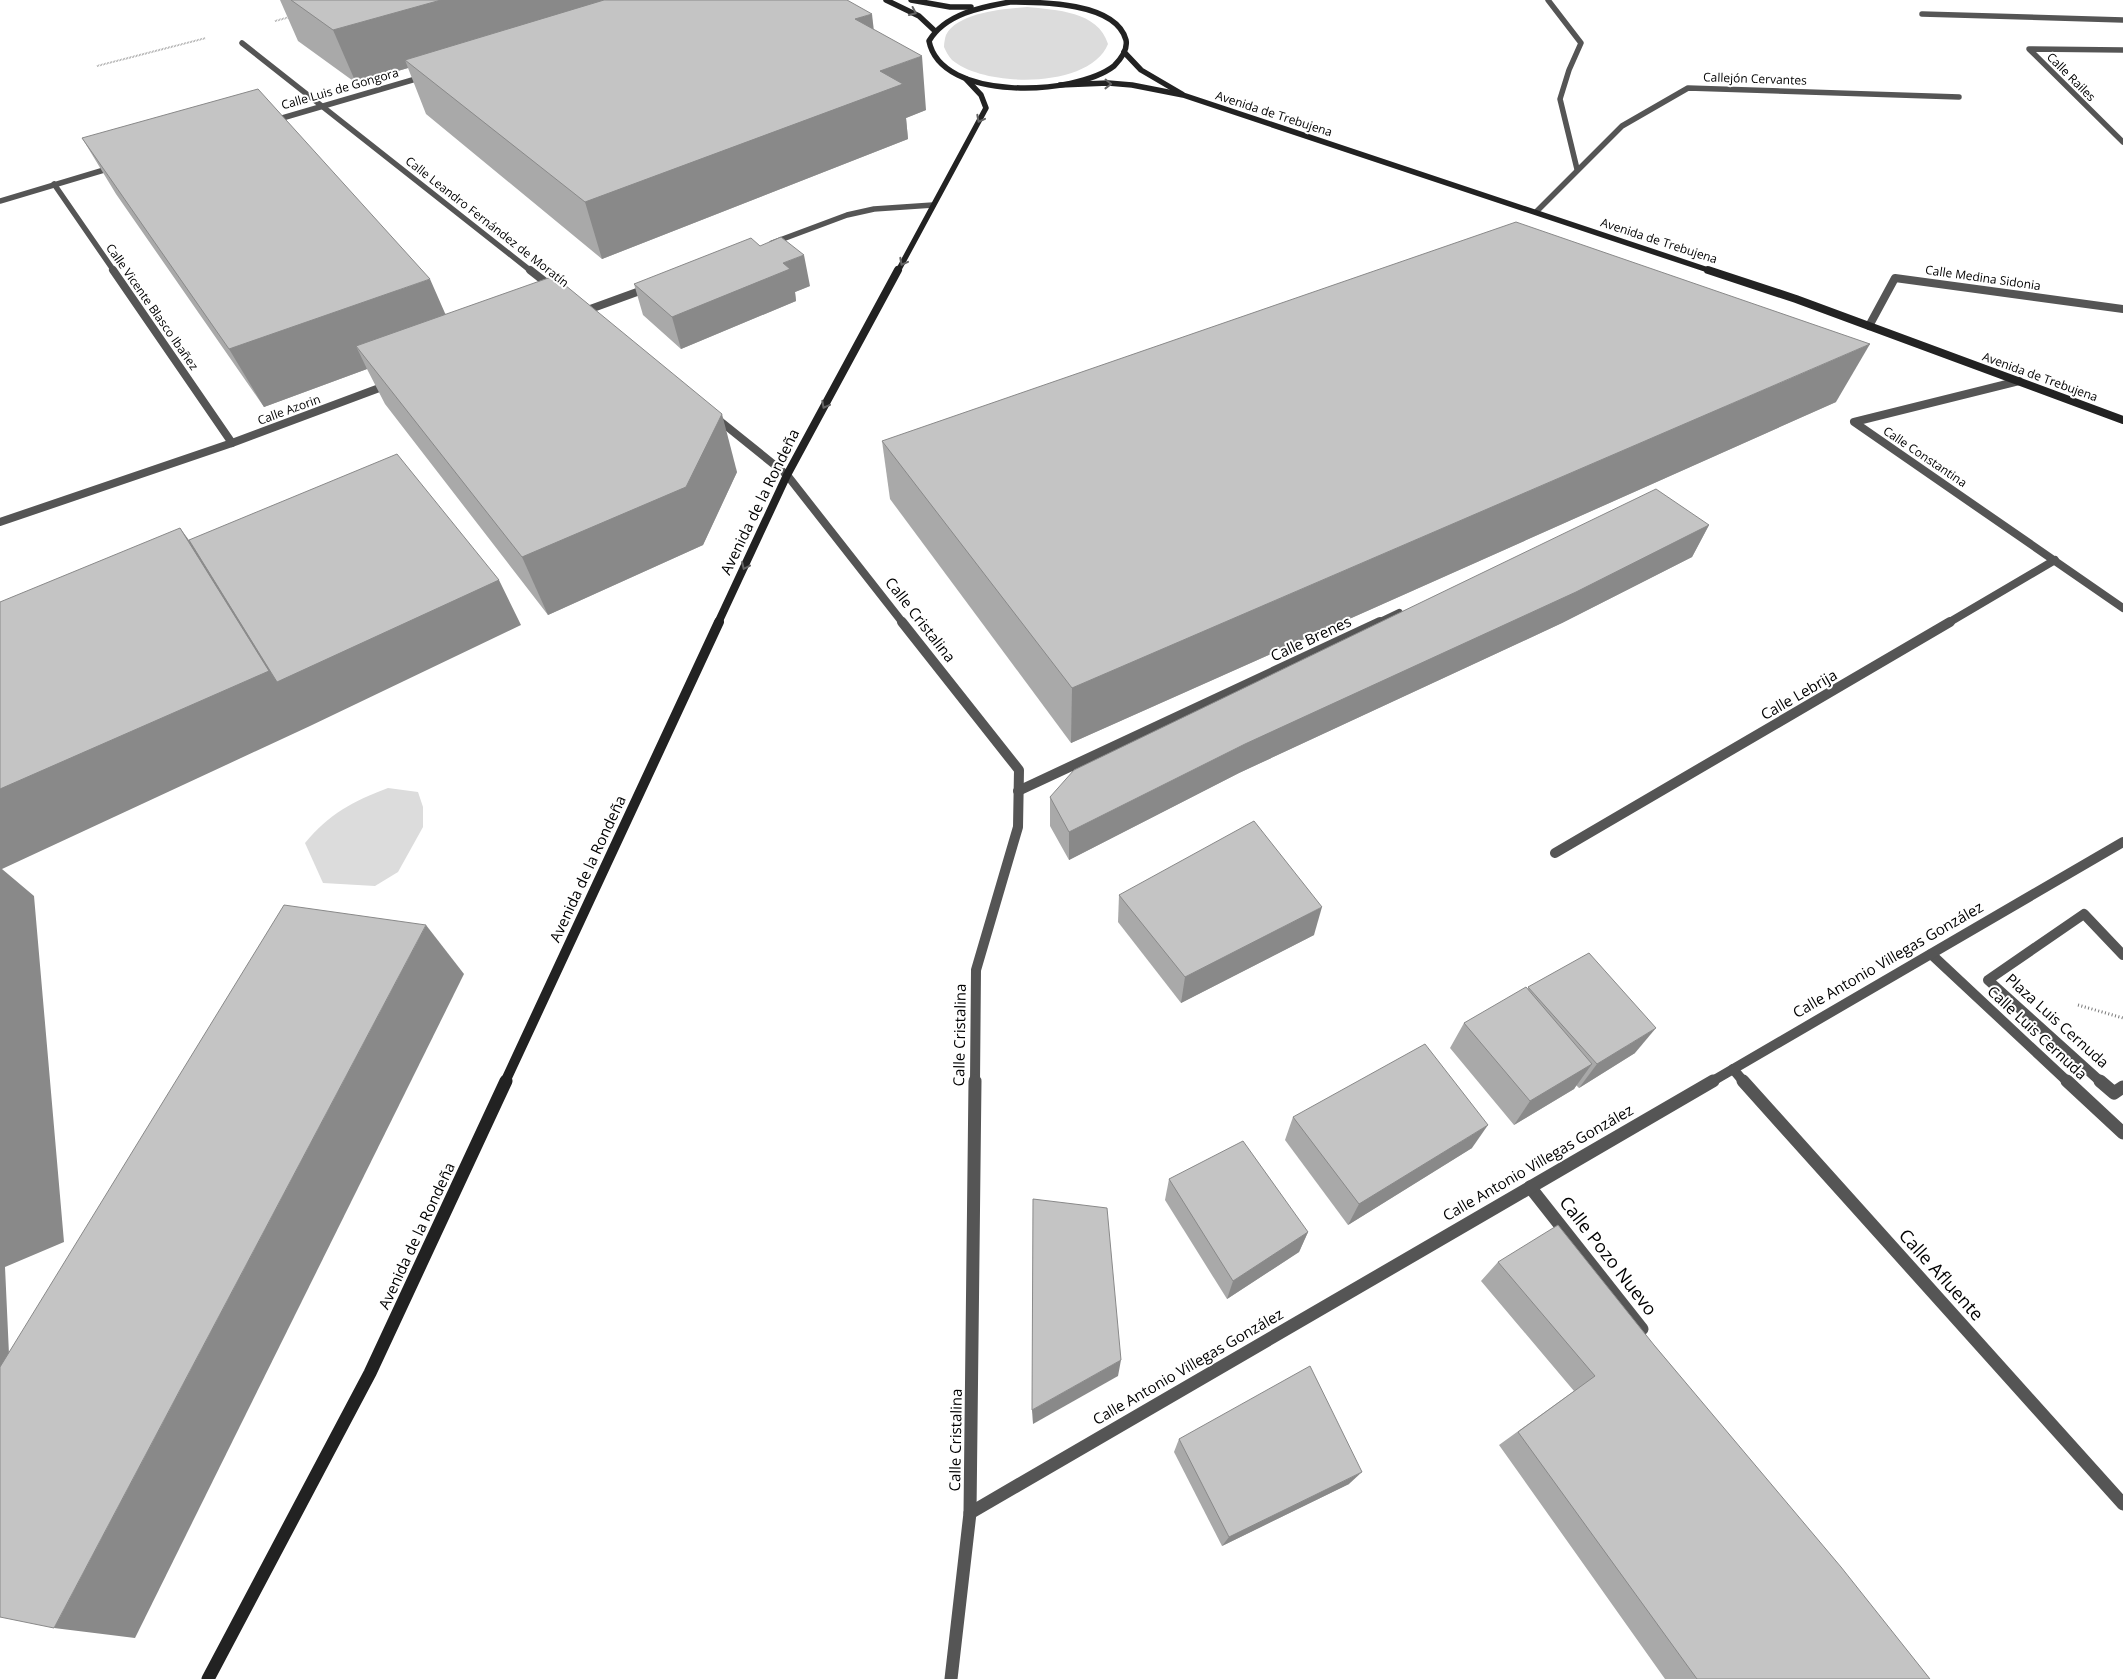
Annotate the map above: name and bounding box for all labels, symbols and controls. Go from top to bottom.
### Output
one-way arrow [908,6,917,17]
street label: Calle Railes [2043,48,2100,105]
street label: Calle Luis de Gongora [279,64,401,113]
street label: Callejón Cervantes [1703,68,1807,89]
one-way arrow [1104,79,1112,89]
street label: Avenida de Trebujena [1214,87,1335,140]
one-way arrow [976,114,986,123]
street label: Calle Leandro Fernández de Moratín [402,152,573,291]
street label: Avenida de Trebujena [1599,214,1720,267]
street label: Calle Vicente Blasco Ibañez [102,240,203,374]
one-way arrow [899,256,909,265]
street label: Calle Medina Sidonia [1924,261,2042,294]
street label: Avenida de Trebujena [1980,348,2100,405]
street label: Calle Azorin [255,390,323,429]
one-way arrow [821,399,831,408]
street label: Calle Constantina [1880,422,1971,491]
street label: Avenida de la Rondeña [715,425,803,578]
one-way arrow [741,561,751,570]
street label: Calle Cristalina [881,573,960,666]
street label: Calle Brenes [1267,611,1354,665]
street label: Calle Lebrija [1757,664,1840,724]
street label: Avenida de la Rondeña [544,792,630,945]
street label: Calle Antonio Villegas González [1789,896,1986,1022]
street label: Plaza Luis Cernuda [2002,969,2113,1072]
street label: Calle Luis Cernuda [1984,981,2092,1084]
street label: Calle Cristalina [948,983,970,1087]
street label: Calle Antonio Villegas González [1439,1099,1636,1225]
street label: Avenida de la Rondeña [373,1159,459,1312]
street label: Calle Pozo Nuevo [1555,1191,1663,1320]
street label: Calle Afluente [1894,1223,1989,1325]
street label: Calle Antonio Villegas González [1089,1303,1286,1429]
street label: Calle Cristalina [944,1388,966,1492]

